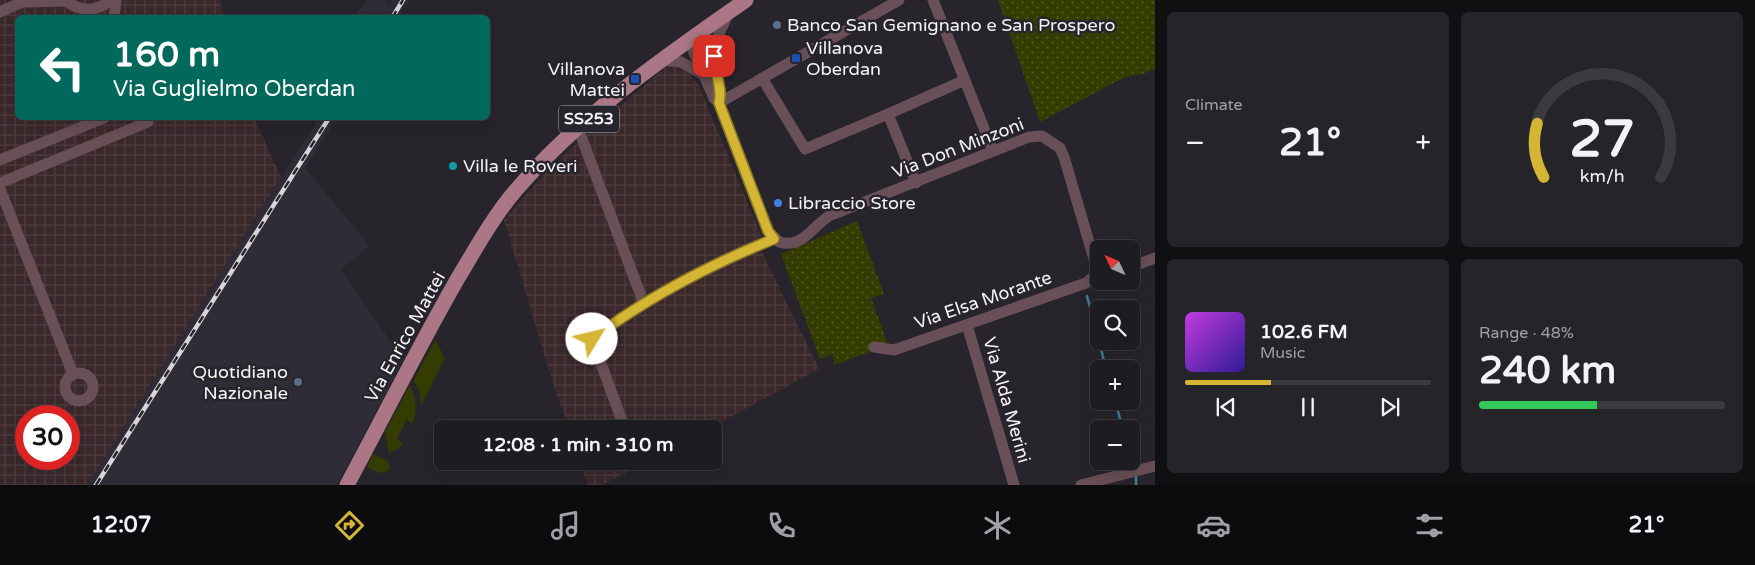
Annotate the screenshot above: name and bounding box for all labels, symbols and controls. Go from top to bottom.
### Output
place label: Banco San Gemignano e San Prospero [787,14,1115,36]
marker: Banco San Gemignano e San Prospero [771,19,783,31]
text: 160 m [113,34,220,76]
icon: left [30,35,95,100]
pin [693,35,735,77]
place label: Villanova Oberdan [806,37,883,80]
icon: arrive [700,42,728,70]
marker: Villanova Oberdan [790,52,802,64]
place label: Villanova Mattei [548,58,625,101]
marker: Villanova Mattei [629,73,641,85]
text: Via Guglielmo Oberdan [113,76,355,102]
text: Climate [1185,95,1243,115]
road number: SS253 [559,106,619,132]
text: 27 [1569,108,1635,171]
street label: Via Don Minzoni [889,113,1027,183]
text: 21° [1279,120,1341,166]
text: − [1185,126,1205,160]
text: + [1415,126,1431,160]
place label: Villa le Roveri [463,155,578,177]
marker: Villa le Roveri [447,160,459,172]
text: km/h [1580,166,1624,187]
place label: Libraccio Store [788,192,916,214]
marker: Libraccio Store [772,197,784,209]
north arrow [1090,240,1140,290]
map controls [1090,240,1140,470]
street label: Via Elsa Morante [911,266,1055,334]
street label: Via Enrico Mattei [360,268,450,406]
button: search [1090,300,1140,350]
position arrow [565,312,617,364]
text: 102.6 FM [1260,321,1348,343]
text: Range · 48% [1479,323,1574,343]
street label: Via Alda Merini [979,335,1035,465]
text: Music [1260,343,1305,363]
text: 240 km [1479,348,1616,394]
button: + [1090,360,1140,410]
place label: Quotidiano Nazionale [192,361,288,404]
marker: Quotidiano Nazionale [292,376,304,388]
icon: previous [1212,393,1240,421]
icon: pause [1294,393,1322,421]
icon: next [1376,393,1404,421]
speed limit sign: 30 [15,405,80,470]
button: − [1090,420,1140,470]
text: 12:08 · 1 min · 310 m [482,434,674,456]
icon: directions [332,508,367,543]
icon: music [548,508,583,543]
icon: phone [764,508,799,543]
icon: climate [980,508,1015,543]
icon: car [1196,508,1231,543]
icon: filters [1412,508,1447,543]
text: 12:07 [91,512,151,538]
text: 21° [1628,512,1664,538]

